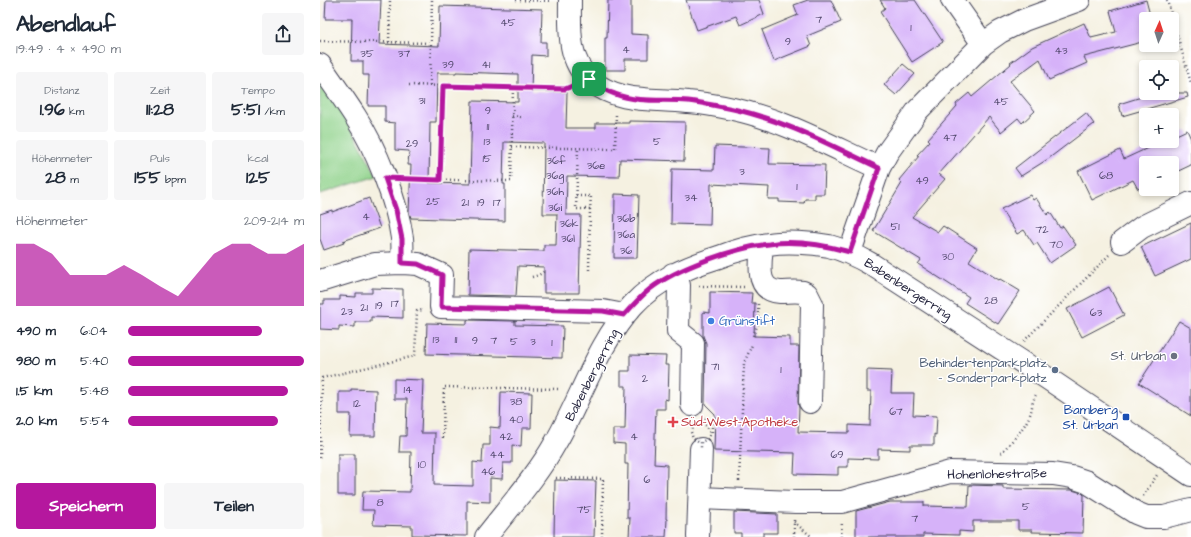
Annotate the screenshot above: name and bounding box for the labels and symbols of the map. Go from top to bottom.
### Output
house number: 7 [816,12,823,27]
north arrow [1139,12,1179,52]
house number: 45 [500,15,516,30]
house number: 1 [910,20,912,35]
house number: 9 [785,34,791,49]
house number: 4 [622,42,630,57]
house number: 43 [1054,43,1068,58]
house number: 35 [360,46,374,61]
house number: 37 [398,46,410,61]
house number: 39 [442,57,454,72]
house number: 41 [482,57,491,72]
pin [572,62,606,96]
house number: 31 [418,93,426,108]
house number: 45 [993,94,1009,109]
house number: 9 [485,103,491,118]
house number: 11 [487,119,490,134]
house number: 47 [943,130,957,145]
house number: 13 [483,134,491,149]
house number: 5 [653,134,661,149]
house number: 29 [406,136,418,151]
house number: 15 [482,151,492,166]
house number: 36f [546,153,566,168]
house number: 36e [587,158,605,173]
house number: 3 [739,164,745,179]
house number: 36g [546,168,564,184]
house number: 68 [1099,168,1113,183]
house number: 49 [915,173,929,188]
house number: 1 [796,179,798,194]
house number: 36h [546,184,565,199]
house number: 34 [684,190,698,205]
house number: 25 [426,194,440,209]
house number: 21 [461,195,469,210]
house number: 19 [477,195,485,210]
house number: 17 [493,195,501,210]
house number: 36i [548,200,562,215]
house number: 4 [362,209,370,224]
house number: 36b [617,211,635,226]
house number: 36k [559,216,579,231]
house number: 51 [890,219,900,234]
house number: 72 [1035,222,1049,237]
house number: 36a [617,227,635,242]
house number: 36l [561,231,575,246]
house number: 70 [1049,237,1063,252]
house number: 36 [620,243,632,258]
house number: 30 [942,249,954,264]
street label: Babenbergerring [860,254,956,325]
house number: 28 [984,293,998,308]
house number: 17 [391,296,399,311]
house number: 19 [375,298,383,313]
house number: 21 [360,300,368,315]
house number: 23 [341,304,353,319]
house number: 63 [1090,305,1103,320]
place label: Grünstift [719,312,776,330]
marker: Grünstift [706,316,716,326]
street label: Babenbergerring [561,325,624,425]
house number: 13 [432,332,440,347]
house number: 11 [455,332,458,347]
house number: 9 [472,333,478,348]
house number: 7 [491,333,498,348]
house number: 5 [510,334,518,349]
house number: 3 [530,334,536,349]
house number: 1 [551,335,553,350]
place label: St. Urban [1110,347,1166,365]
marker: St. Urban [1169,351,1179,361]
place label: Behindertenparkplatz - Sonderparkplatz [920,354,1048,387]
house number: 71 [711,359,720,374]
house number: 1 [780,362,782,377]
marker: Behindertenparkplatz - Sonderparkplatz [1050,365,1060,375]
house number: 2 [642,371,649,386]
house number: 14 [404,382,413,397]
house number: 38 [510,394,522,409]
house number: 12 [353,396,362,411]
place label: Bamberg St. Urban [1062,401,1118,434]
house number: 67 [889,404,903,419]
house number: 40 [509,412,523,427]
marker: Bamberg St. Urban [1121,412,1131,422]
place label: Süd-West-Apotheke [681,413,798,431]
marker: Süd-West-Apotheke [668,417,678,427]
house number: 42 [499,429,514,444]
house number: 4 [630,429,638,444]
house number: 44 [490,447,505,462]
house number: 69 [830,447,844,462]
house number: 10 [418,457,426,472]
house number: 46 [481,464,495,479]
street label: Hohenlohestraße [947,464,1047,484]
house number: 6 [644,472,651,487]
house number: 8 [376,495,384,510]
house number: 5 [1022,499,1030,514]
house number: 75 [577,502,591,517]
house number: 7 [912,511,919,526]

